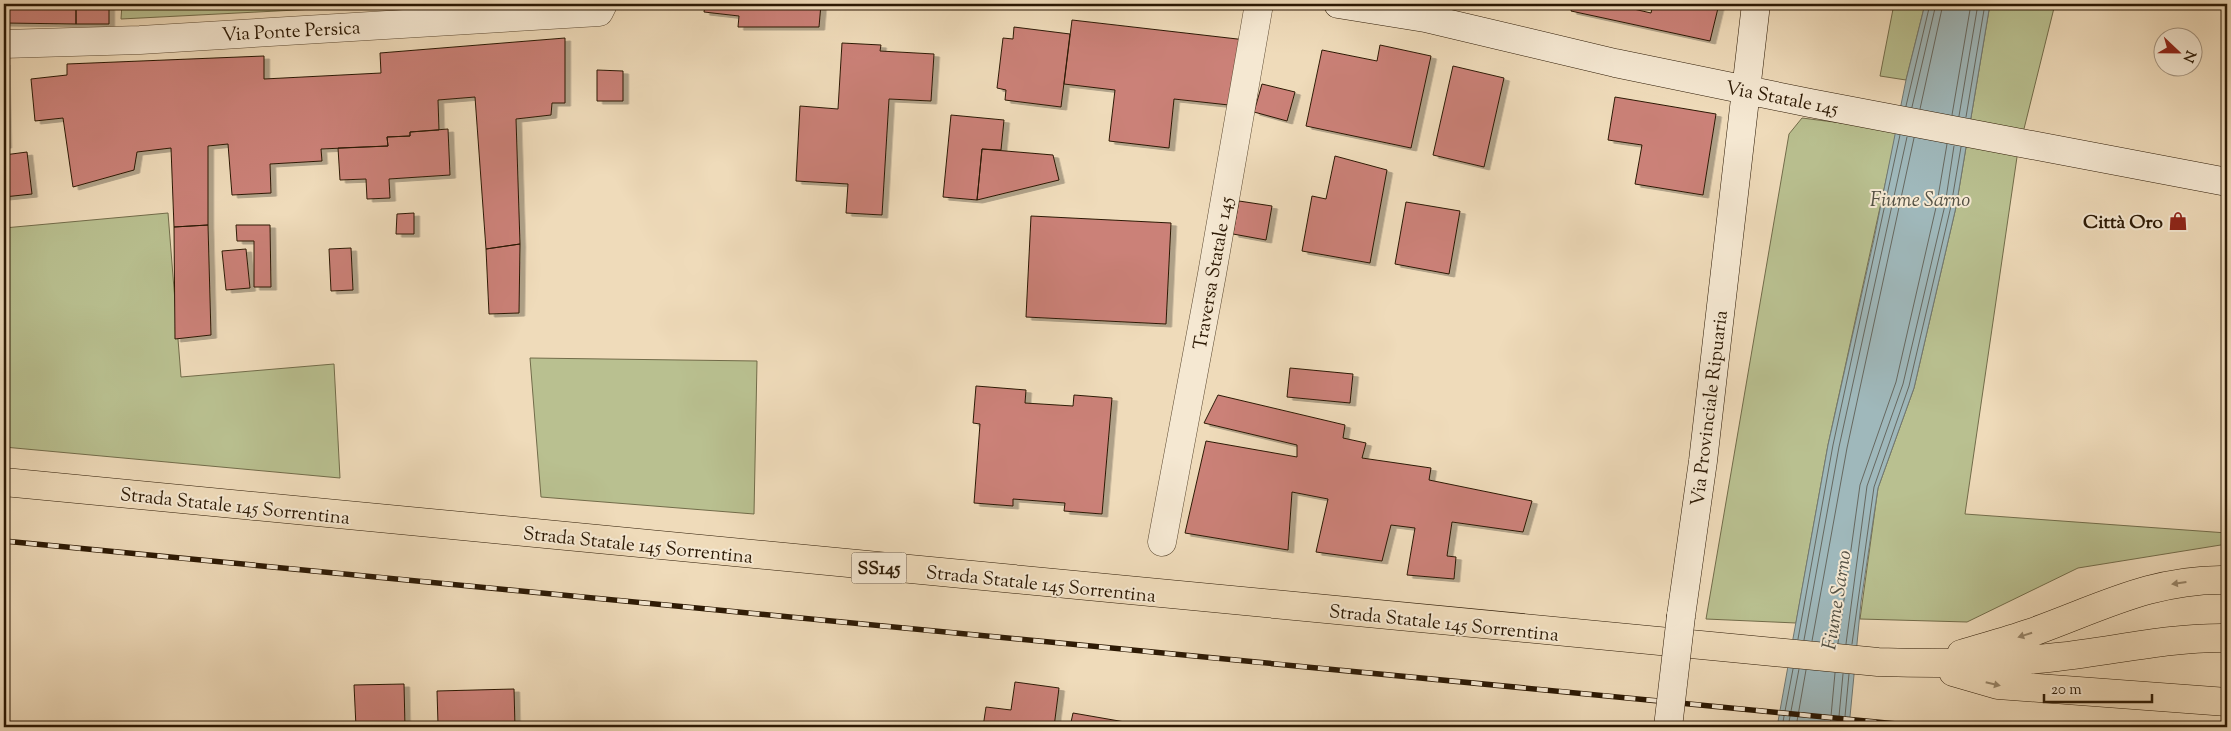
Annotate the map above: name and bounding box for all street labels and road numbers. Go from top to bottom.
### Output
street label: Via Ponte Persica [221,15,362,50]
street label: Via Statale 145 [1723,75,1841,124]
street label: Traversa Statale 145 [1188,194,1241,352]
street label: Via Provinciale Ripuaria [1685,309,1736,508]
street label: Strada Statale 145 Sorrentina [118,482,351,533]
street label: Strada Statale 145 Sorrentina [521,521,754,572]
road number: SS145 [852,552,906,584]
street label: Strada Statale 145 Sorrentina [924,560,1157,611]
street label: Strada Statale 145 Sorrentina [1327,599,1560,650]

